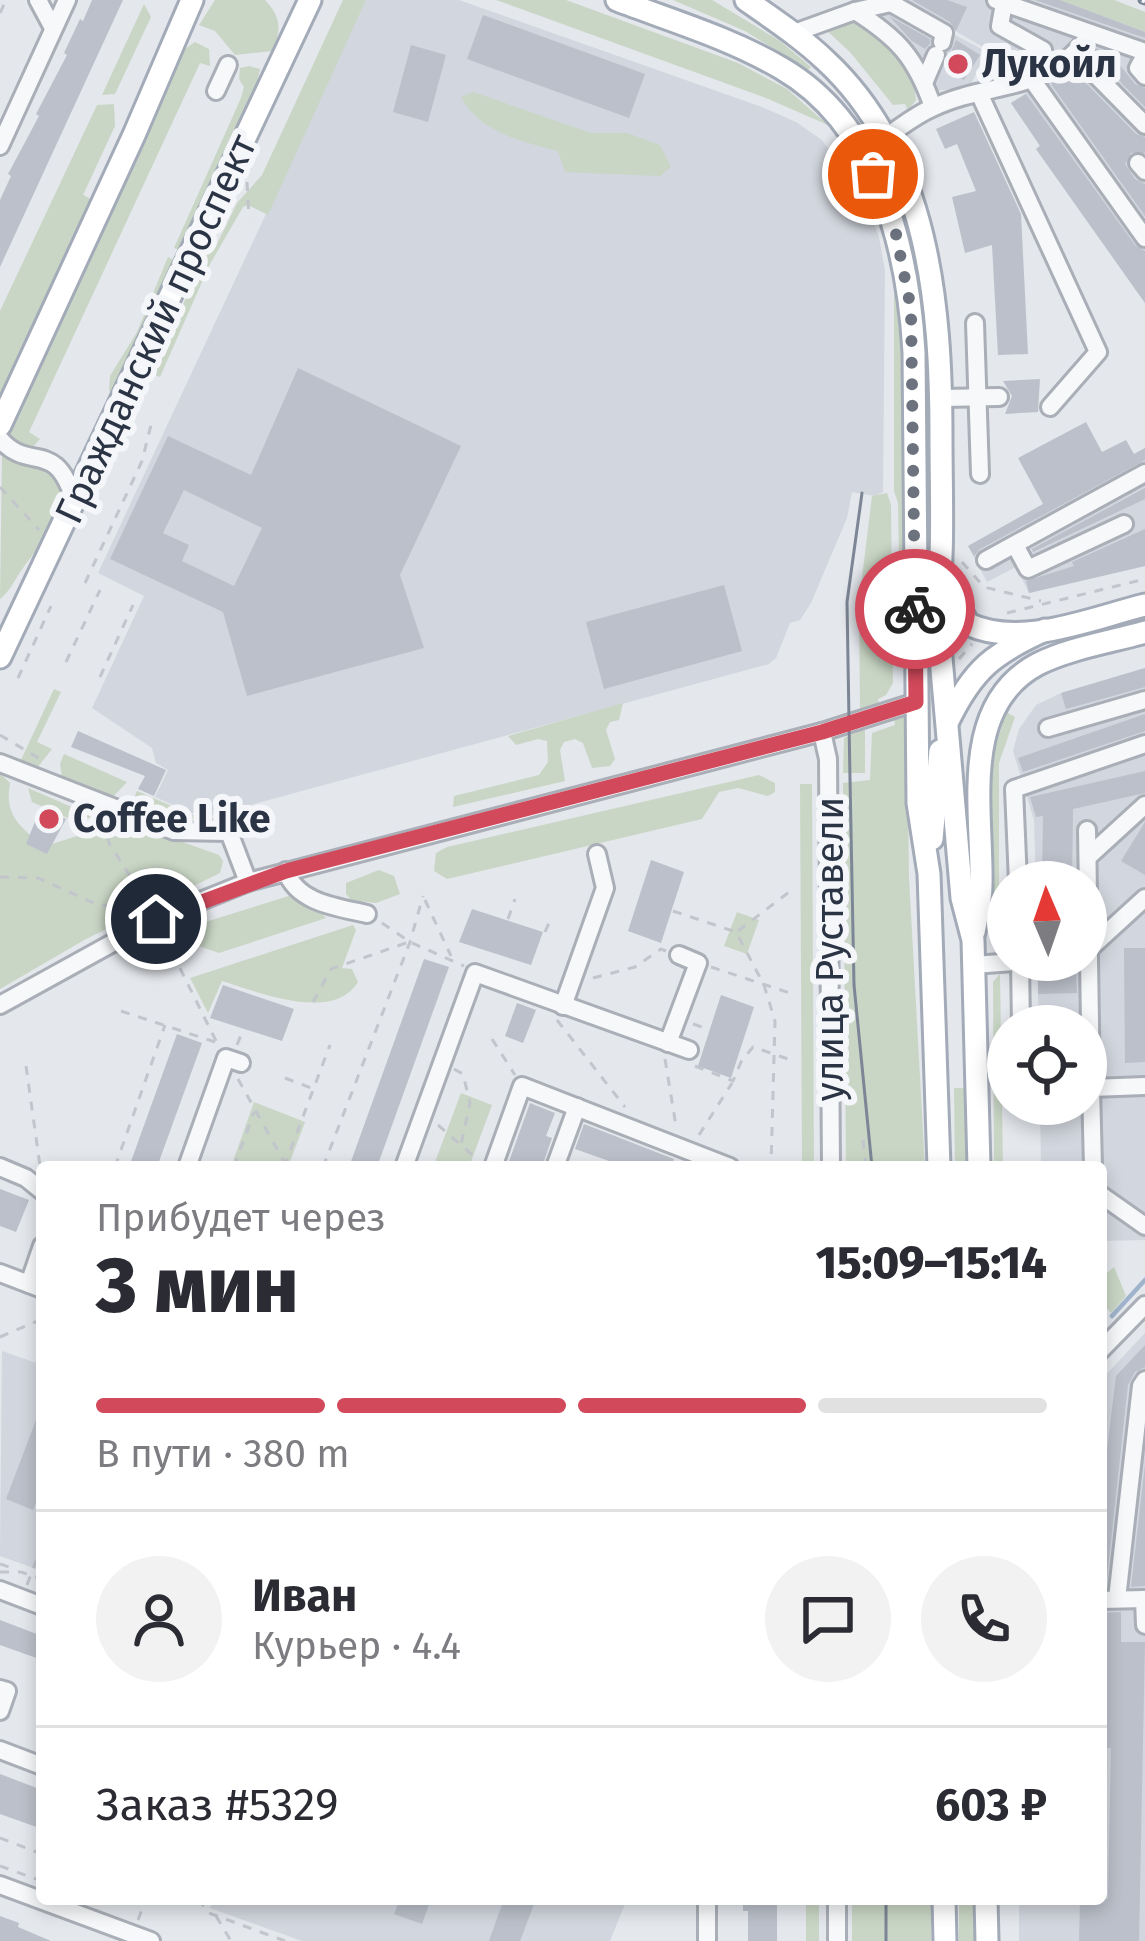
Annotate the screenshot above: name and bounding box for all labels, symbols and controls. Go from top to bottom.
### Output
place label: Лукойл [982,41,1117,87]
marker: Лукойл [945,51,971,77]
pin [822,123,924,225]
street label: Гражданский проспект [46,127,267,531]
icon: bag [840,141,906,207]
courier [855,549,975,669]
icon: bike [882,576,948,642]
place label: Coffee Like [73,796,271,842]
street label: улица Руставели [807,797,853,1101]
marker: Coffee Like [36,806,62,832]
north arrow [987,861,1107,981]
map controls [987,861,1107,1125]
pin [105,868,207,970]
icon: home [123,886,189,952]
button: locate [987,1005,1107,1125]
text: Прибудет через [96,1195,386,1241]
text: 15:09–15:14 [816,1236,1047,1290]
text: 3 мин [96,1239,299,1333]
text: В пути · 380 m [96,1431,350,1477]
button: person [96,1556,222,1682]
button: chat [765,1556,891,1682]
button: phone [921,1556,1047,1682]
text: Иван [252,1569,357,1623]
text: Курьер · 4.4 [252,1623,461,1669]
text: Заказ #5329 [96,1778,339,1832]
text: 603 ₽ [935,1778,1047,1832]

